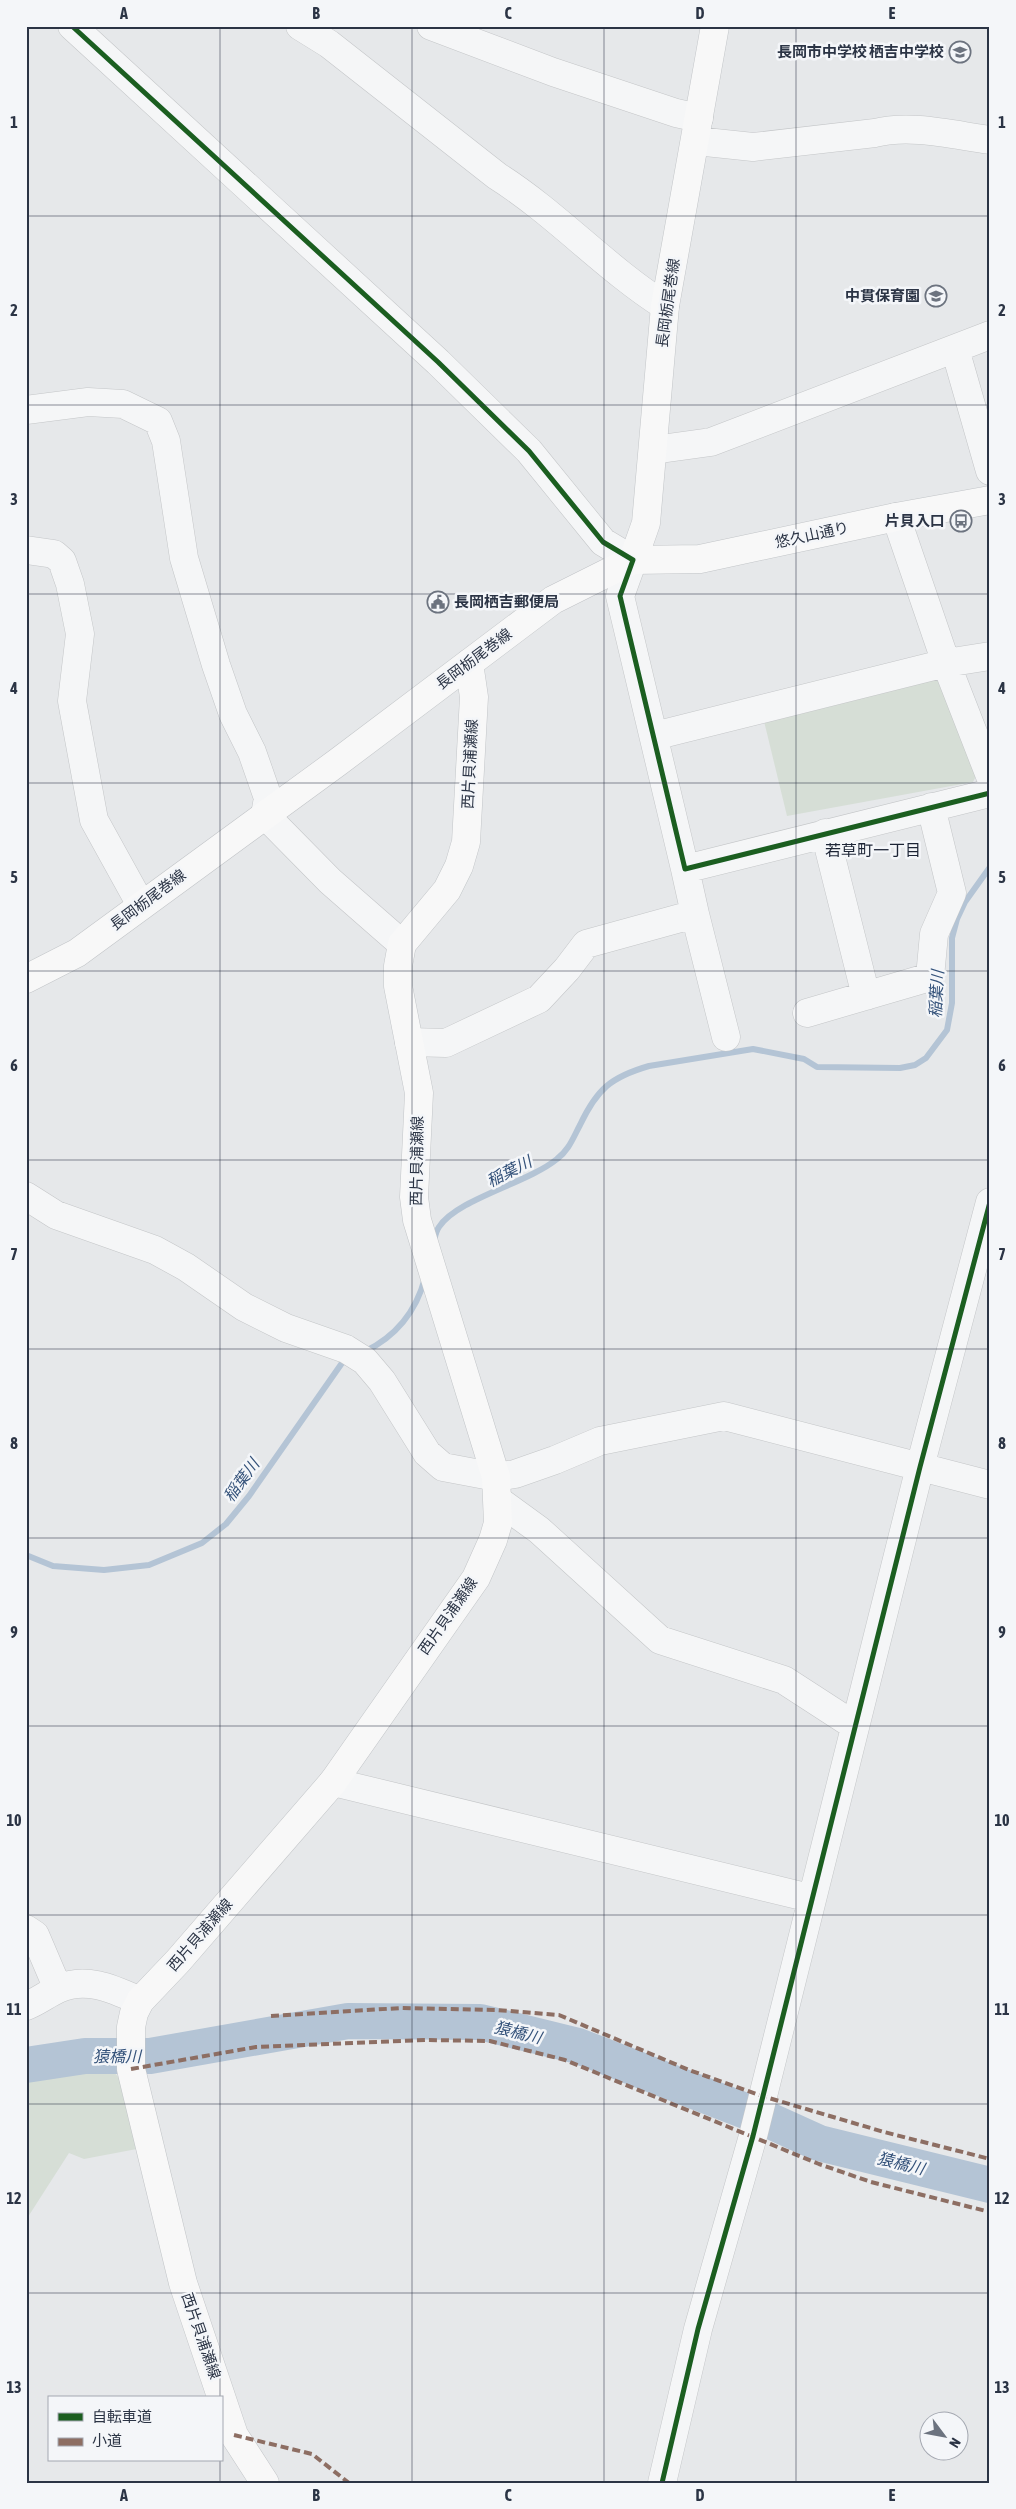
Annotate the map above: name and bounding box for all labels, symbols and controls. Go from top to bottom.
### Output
text: A [119,4,128,22]
text: B [312,4,320,22]
text: C [504,4,512,22]
text: D [696,4,705,22]
text: E [889,4,896,22]
school or university icon: 長岡市中学校 栖吉中学校 [948,40,972,64]
place label: 長岡市中学校 栖吉中学校 [777,43,944,60]
text: 1 [10,113,18,131]
text: 1 [998,113,1006,131]
street label: 長岡栃尾巻線 [653,257,682,349]
school or university icon: 中貫保育園 [924,284,948,308]
place label: 中貫保育園 [845,287,920,304]
text: 2 [10,301,18,319]
text: 2 [998,301,1006,319]
text: 3 [10,490,18,508]
text: 3 [998,490,1006,508]
bus stop icon: 片貝入口 [949,509,973,533]
place label: 片貝入口 [885,512,945,529]
street label: 悠久山通り [773,518,850,551]
public building icon: 長岡栖吉郵便局 [426,590,450,614]
place label: 長岡栖吉郵便局 [454,593,559,610]
street label: 長岡栃尾巻線 [433,625,515,692]
text: 4 [9,679,18,697]
text: 4 [997,679,1006,697]
street label: 西片貝浦瀬線 [459,719,480,809]
district label: 若草町一丁目 [825,841,921,859]
street label: 長岡栃尾巻線 [107,866,189,933]
text: 5 [10,868,18,886]
text: 5 [998,868,1006,886]
water label: 稲葉川 [926,968,946,1018]
text: 6 [10,1056,18,1074]
text: 6 [998,1056,1006,1074]
street label: 西片貝浦瀬線 [407,1116,426,1206]
water label: 稲葉川 [484,1151,536,1190]
text: 7 [10,1245,18,1263]
text: 7 [998,1245,1006,1263]
text: 8 [10,1434,18,1452]
text: 8 [998,1434,1006,1452]
water label: 稲葉川 [220,1454,264,1505]
street label: 西片貝浦瀬線 [415,1574,480,1657]
text: 9 [10,1623,18,1641]
text: 9 [998,1623,1006,1641]
text: 10 [6,1811,22,1829]
text: 10 [994,1811,1010,1829]
street label: 西片貝浦瀬線 [164,1895,236,1974]
text: 11 [6,2000,22,2018]
text: 11 [994,2000,1010,2018]
water label: 猿橋川 [493,2017,545,2047]
water label: 猿橋川 [93,2047,143,2065]
water label: 猿橋川 [876,2148,928,2178]
text: 12 [6,2189,22,2207]
text: 12 [994,2189,1010,2207]
street label: 西片貝浦瀬線 [179,2291,224,2381]
text: 13 [6,2378,22,2396]
text: 13 [994,2378,1010,2396]
legend [48,2396,222,2462]
text: 自転車道 [92,2408,152,2425]
north arrow [918,2412,968,2462]
text: 小道 [92,2432,122,2449]
text: N [946,2435,964,2451]
text: A [119,2486,128,2504]
text: B [312,2486,320,2504]
text: C [504,2486,512,2504]
text: D [696,2486,705,2504]
text: E [889,2486,896,2504]

